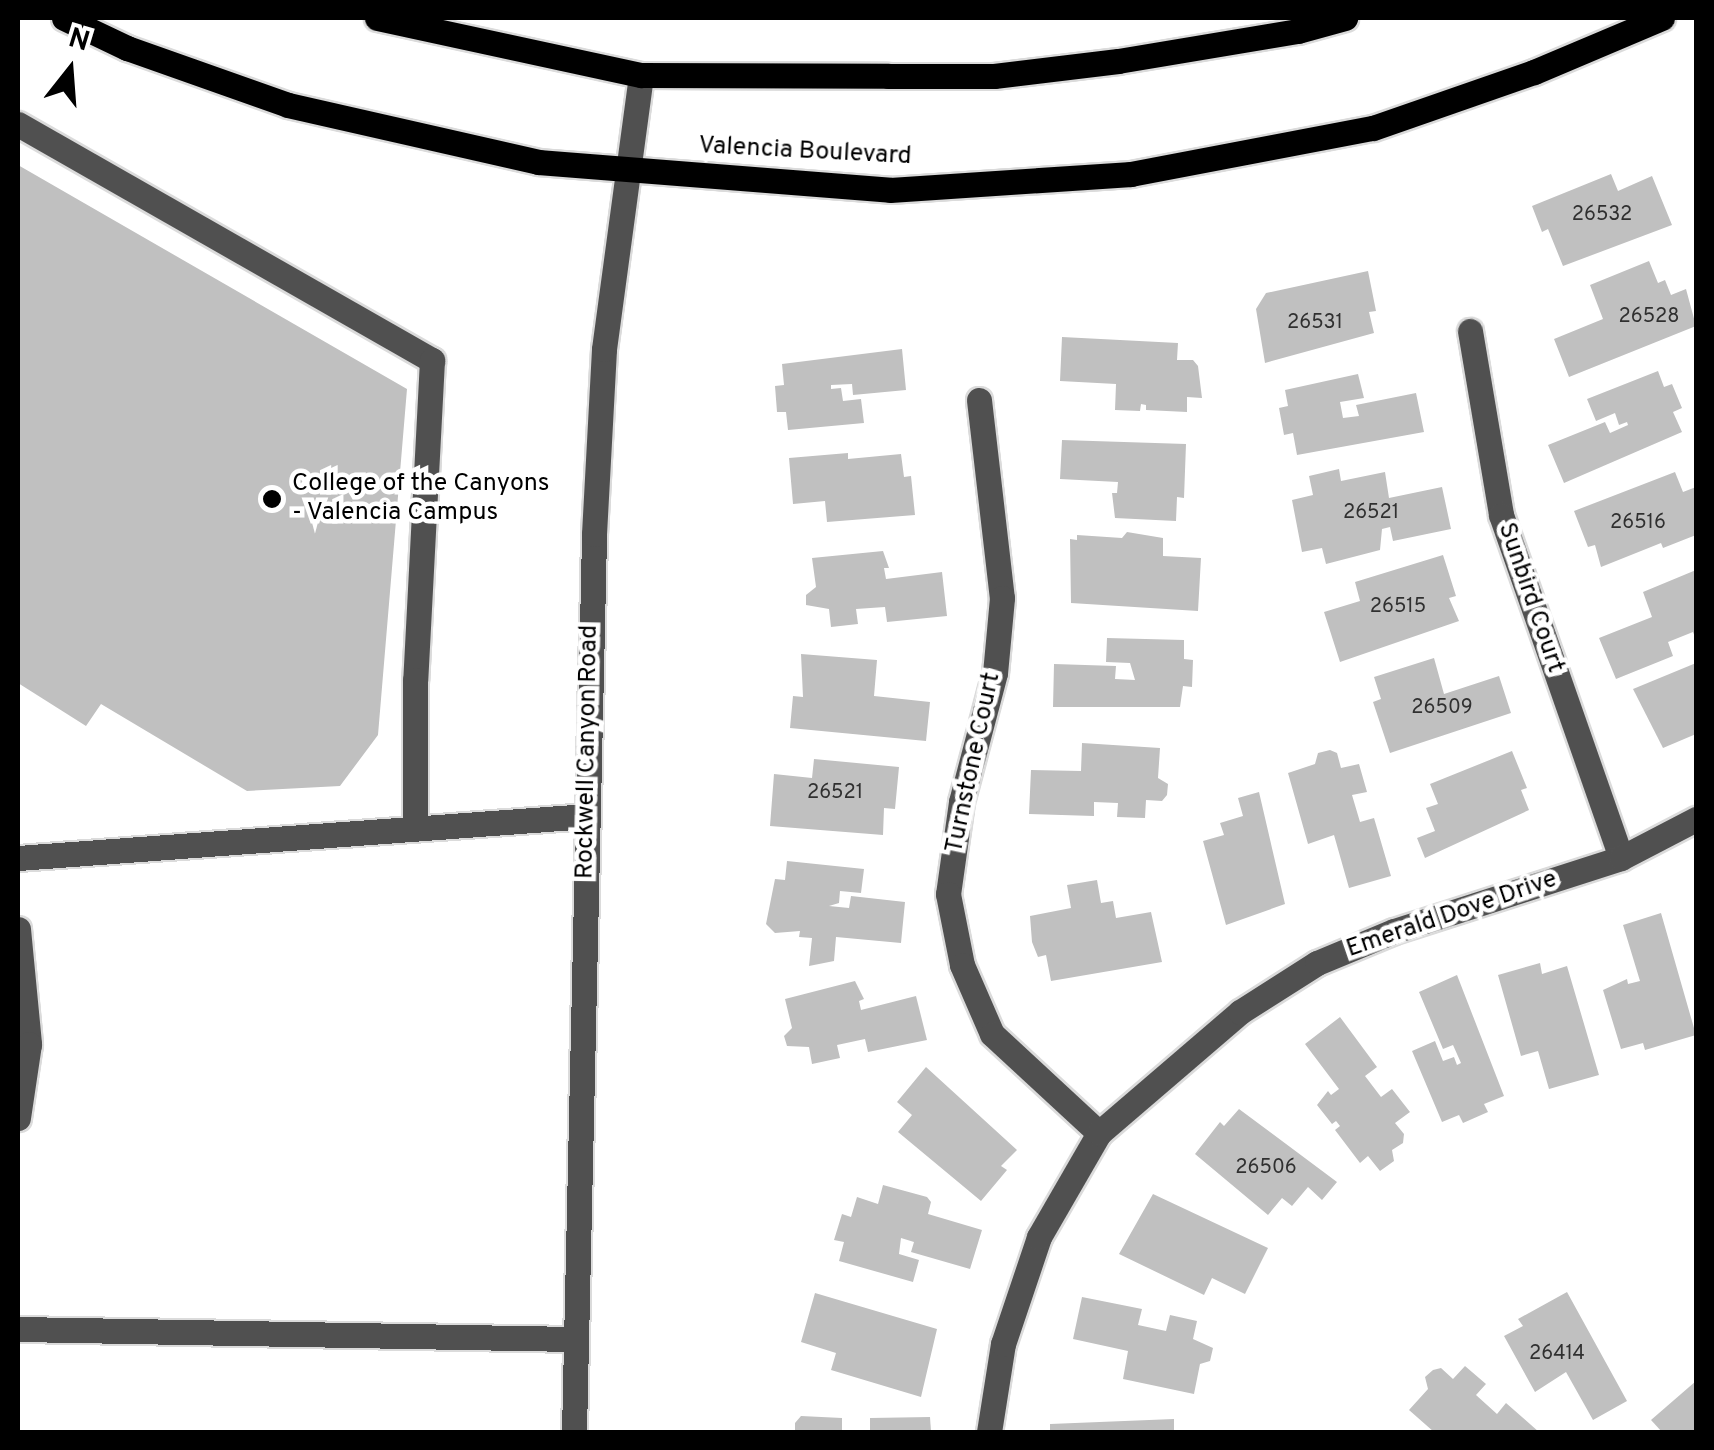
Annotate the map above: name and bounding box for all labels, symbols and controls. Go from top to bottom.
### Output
north arrow [20,20,120,120]
text: N [64,21,94,61]
street label: Valencia Boulevard [698,131,912,173]
house number: 26532 [1572,203,1632,227]
house number: 26528 [1619,305,1679,329]
house number: 26531 [1287,311,1343,335]
place label: College of the Canyons - Valencia Campus [292,470,550,529]
marker: College of the Canyons - Valencia Campus [261,488,283,510]
house number: 26521 [1343,501,1399,525]
house number: 26516 [1610,511,1666,535]
street label: Sunbird Court [1490,519,1570,677]
house number: 26515 [1370,595,1426,619]
street label: Rockwell Canyon Road [571,625,605,879]
street label: Turnstone Court [940,670,1008,856]
house number: 26509 [1411,696,1473,720]
house number: 26521 [807,781,863,805]
street label: Emerald Dove Drive [1343,865,1561,965]
house number: 26506 [1235,1156,1297,1180]
house number: 26414 [1529,1342,1585,1366]

